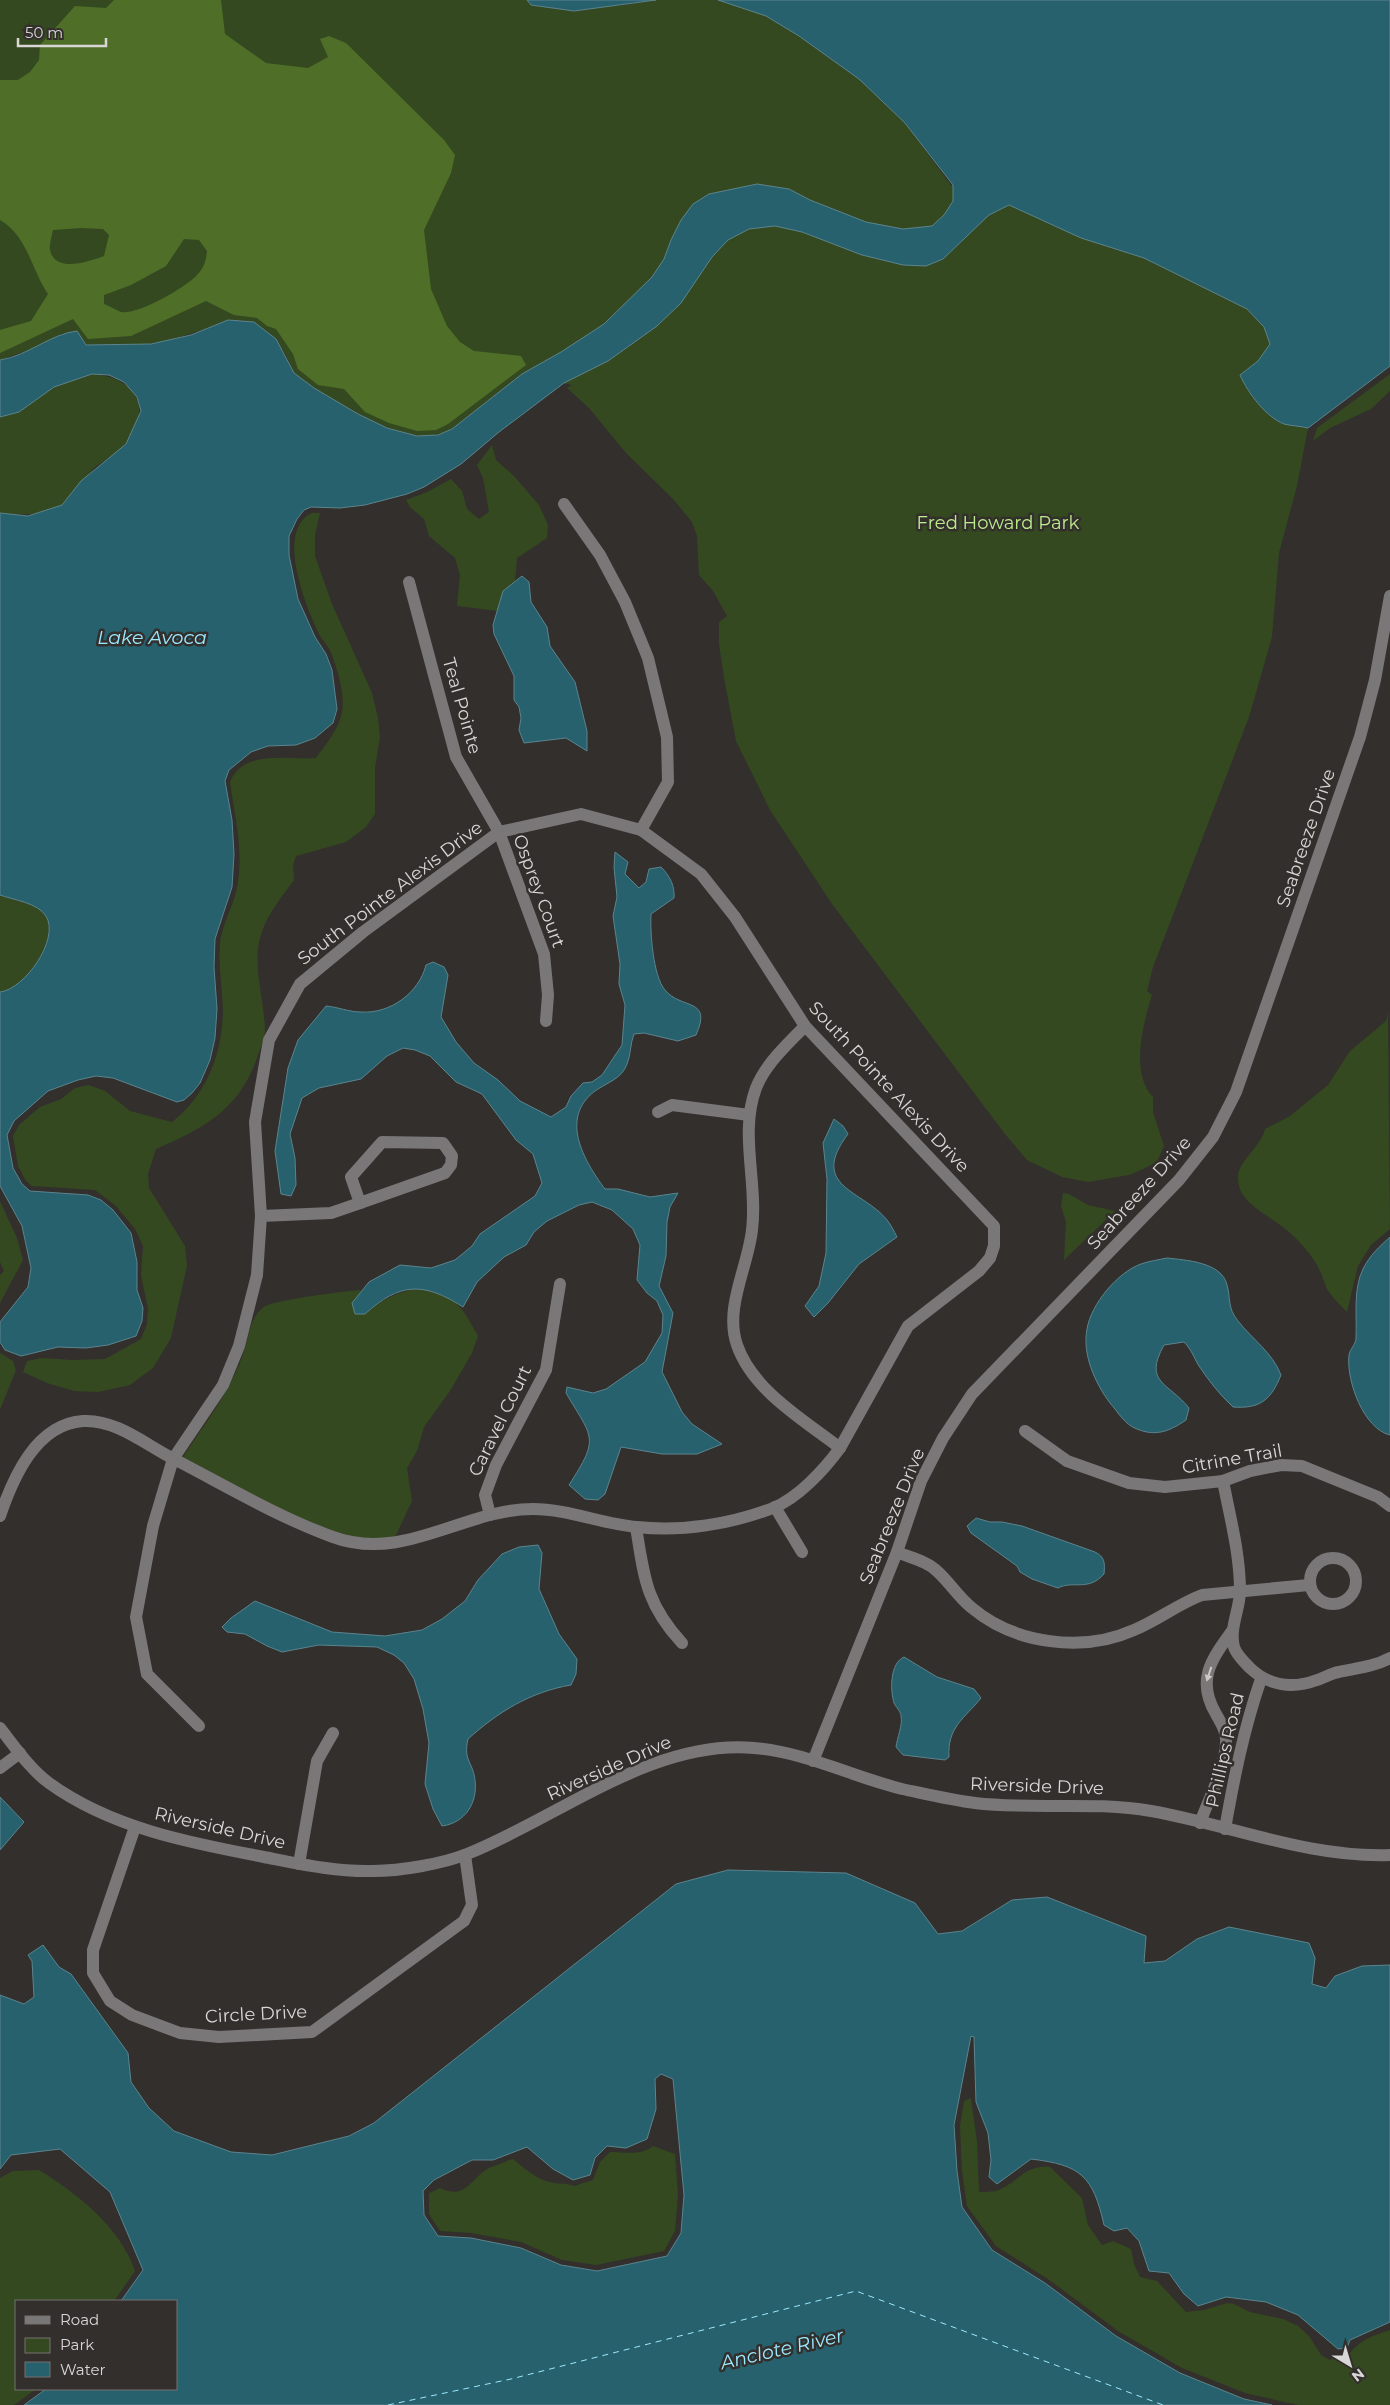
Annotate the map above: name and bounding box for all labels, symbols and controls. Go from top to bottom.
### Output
scale bar [18,15,105,47]
text: 50 m [25,23,63,42]
park label: Fred Howard Park [917,512,1080,534]
water label: Lake Avoca [97,626,207,649]
street label: Teal Pointe [438,655,486,757]
street label: Seabreeze Drive [1272,766,1340,910]
street label: South Pointe Alexis Drive [293,816,487,970]
street label: Osprey Court [508,831,570,951]
street label: South Pointe Alexis Drive [804,997,974,1177]
street label: Seabreeze Drive [1082,1132,1196,1254]
street label: Caravel Court [464,1362,536,1480]
street label: Citrine Trail [1180,1439,1284,1479]
street label: Seabreeze Drive [855,1445,929,1587]
one-way arrow [1204,1666,1212,1681]
street label: Phillips Road [1201,1690,1249,1810]
street label: Riverside Drive [543,1731,675,1805]
street label: Riverside Drive [970,1773,1104,1799]
street label: Riverside Drive [152,1802,288,1854]
street label: Circle Drive [204,2000,308,2028]
legend [15,2300,178,2390]
text: Road [60,2310,99,2329]
water label: Anclote River [717,2324,846,2375]
text: Park [60,2335,94,2354]
north arrow [1325,2340,1375,2390]
text: Water [60,2360,106,2379]
text: N [1348,2365,1368,2386]

